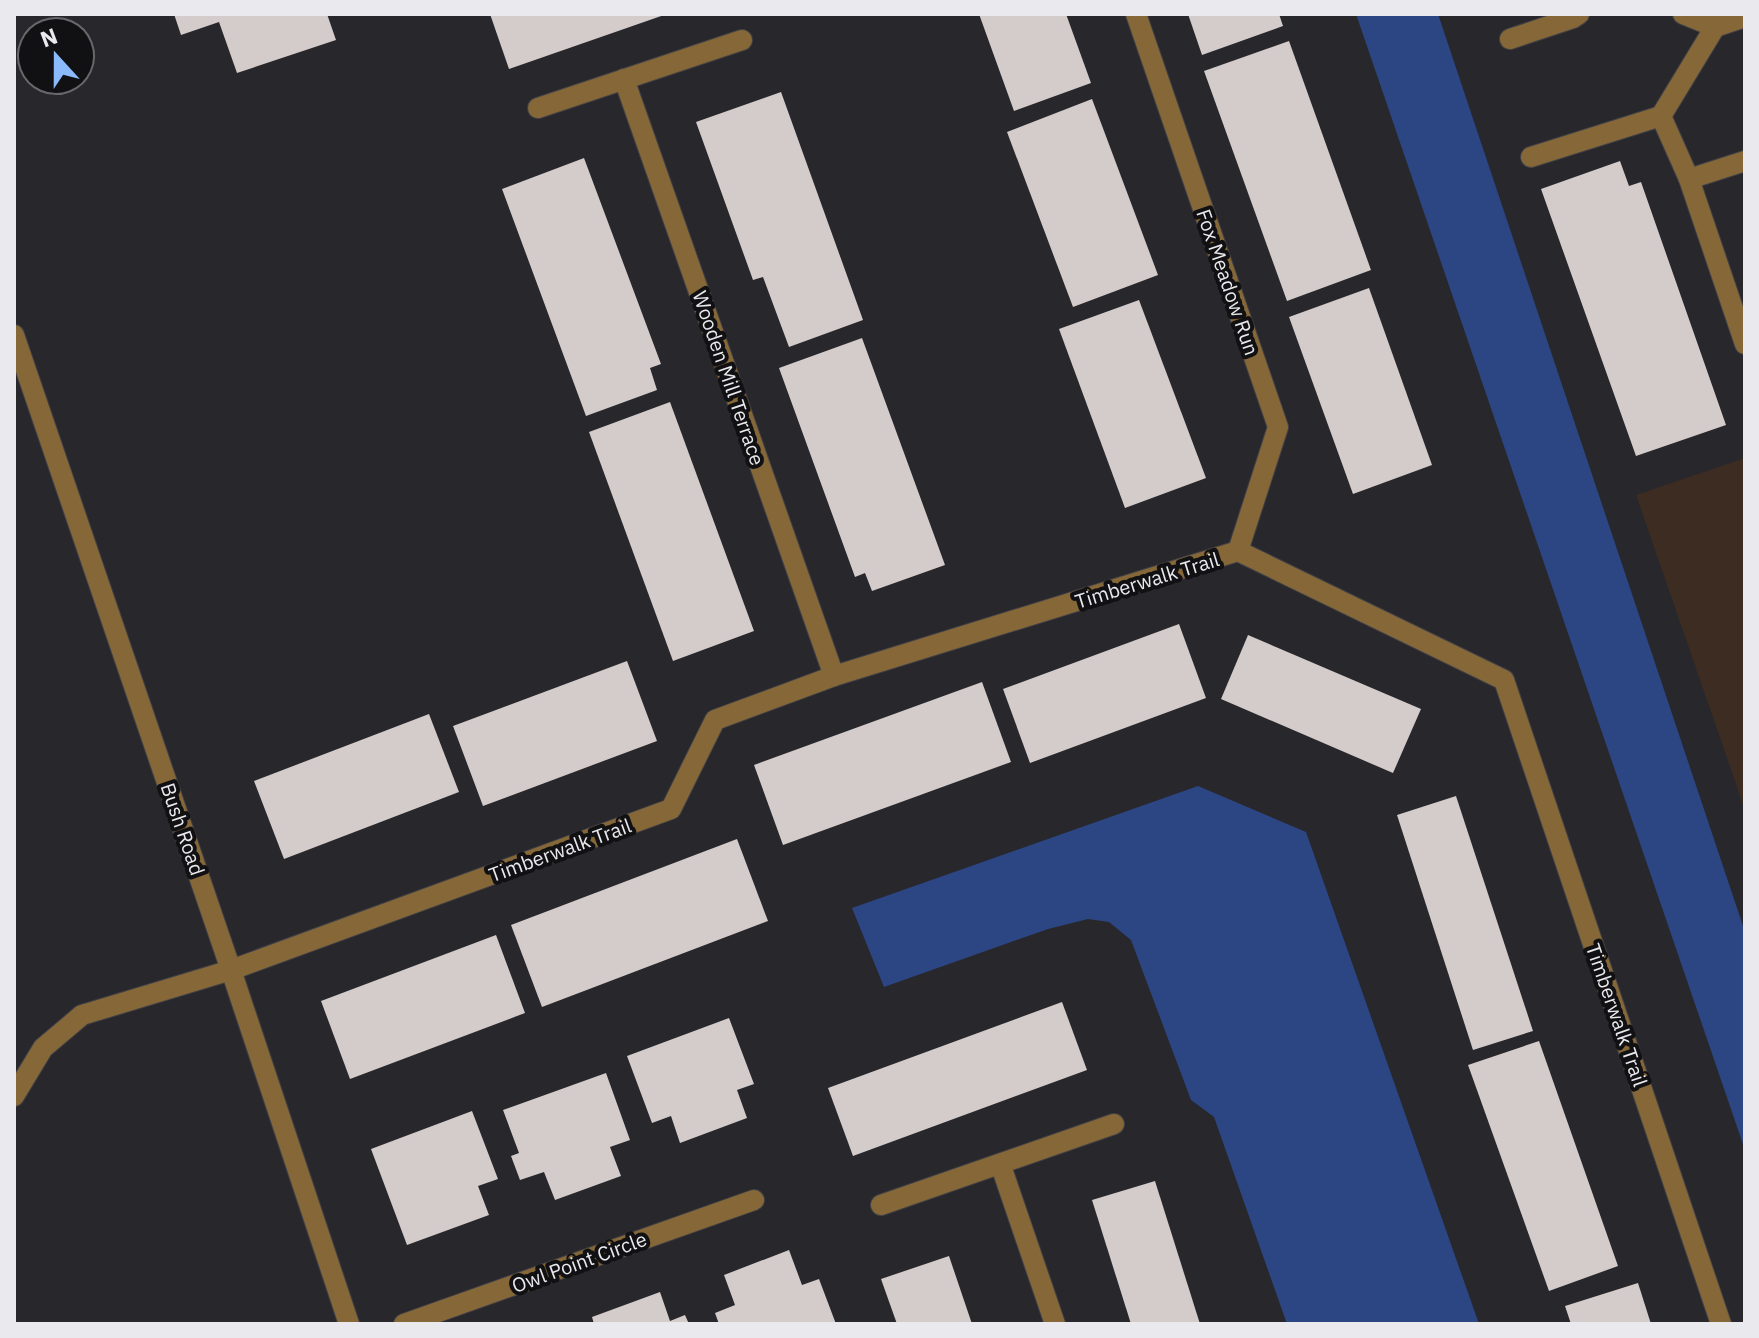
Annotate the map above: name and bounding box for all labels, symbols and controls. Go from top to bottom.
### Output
north arrow [16,16,96,96]
text: N [36,20,61,53]
street label: Fox Meadow Run [1190,205,1266,359]
street label: Wooden Mill Terrace [687,287,772,469]
street label: Timberwalk Trail [1072,545,1222,615]
street label: Bush Road [155,779,211,879]
street label: Timberwalk Trail [485,812,635,888]
street label: Timberwalk Trail [1580,940,1654,1090]
street label: Owl Point Circle [508,1225,650,1299]

